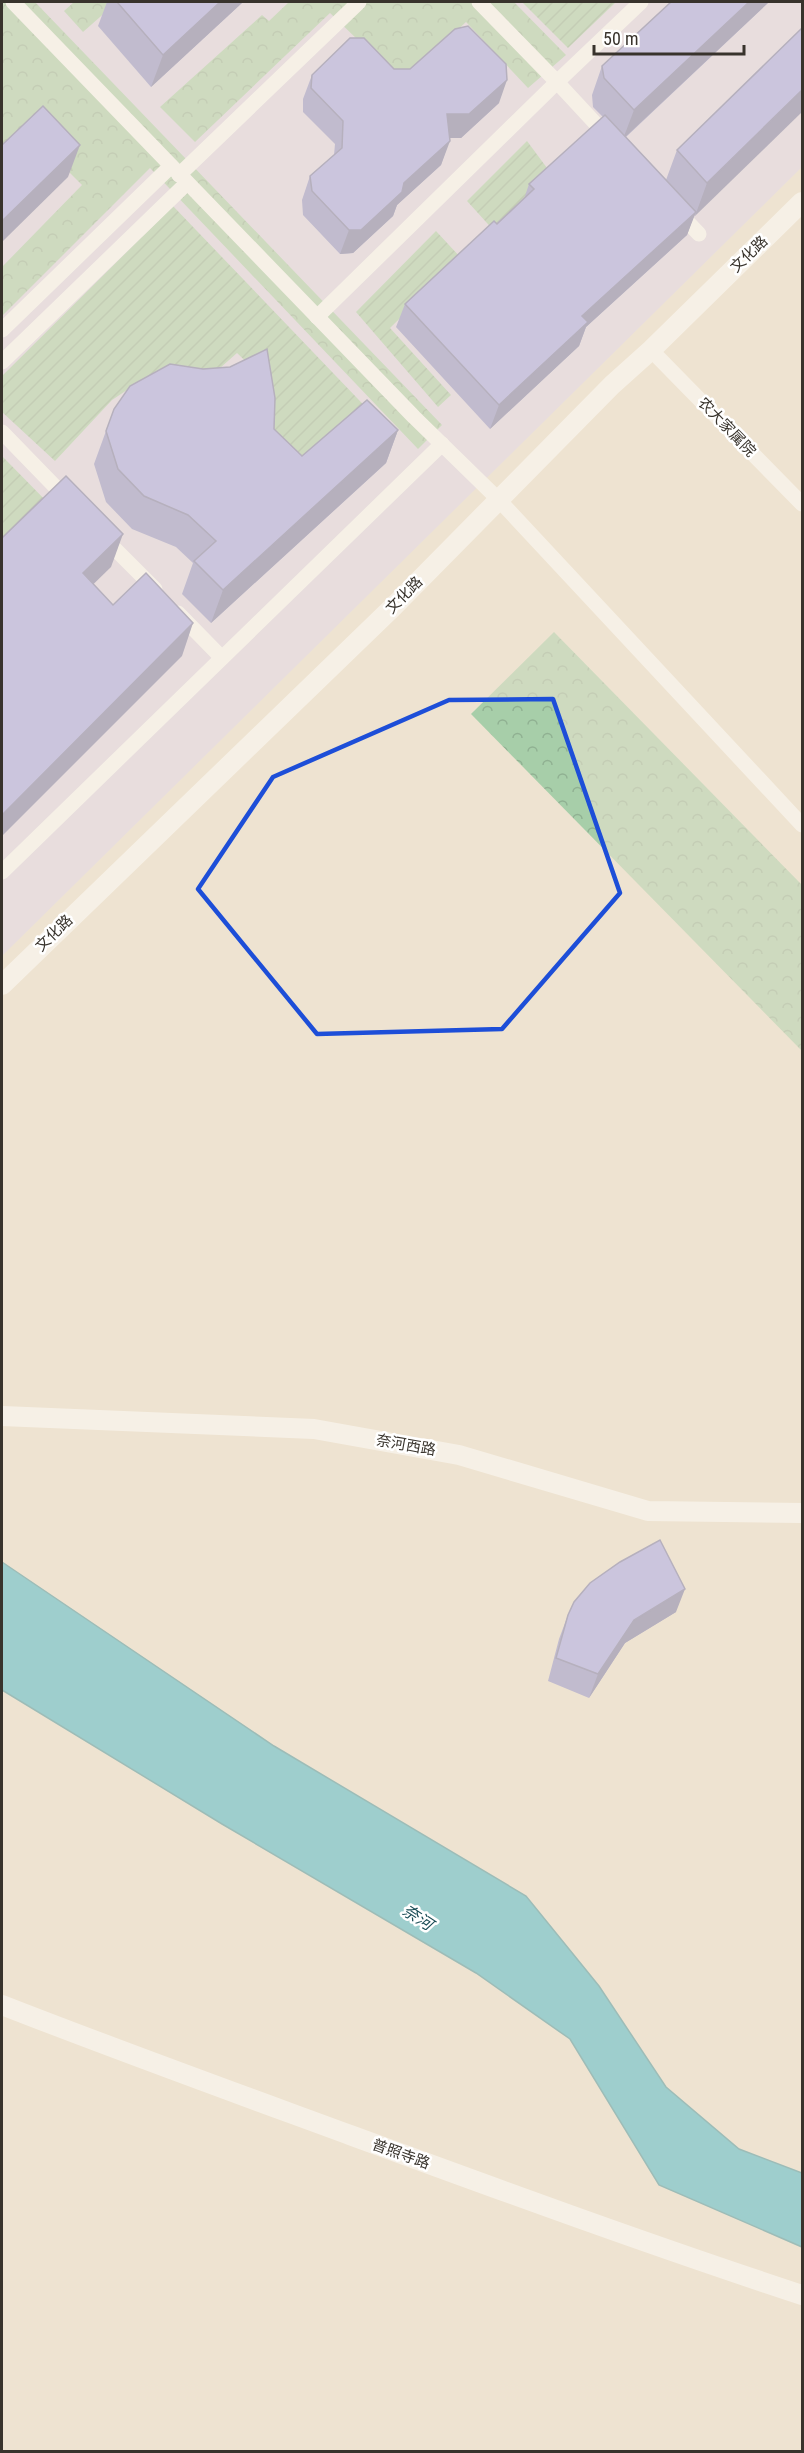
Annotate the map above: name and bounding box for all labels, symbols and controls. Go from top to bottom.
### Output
scale bar [594,18,744,56]
text: 50 m [603,28,638,49]
street label: 文化路 [727,232,771,276]
street label: 农大家属院 [694,394,760,460]
street label: 文化路 [382,573,426,617]
street label: 文化路 [32,911,76,955]
street label: 奈河西路 [375,1431,437,1459]
water label: 奈河 [399,1901,439,1936]
street label: 普照寺路 [370,2135,432,2173]

